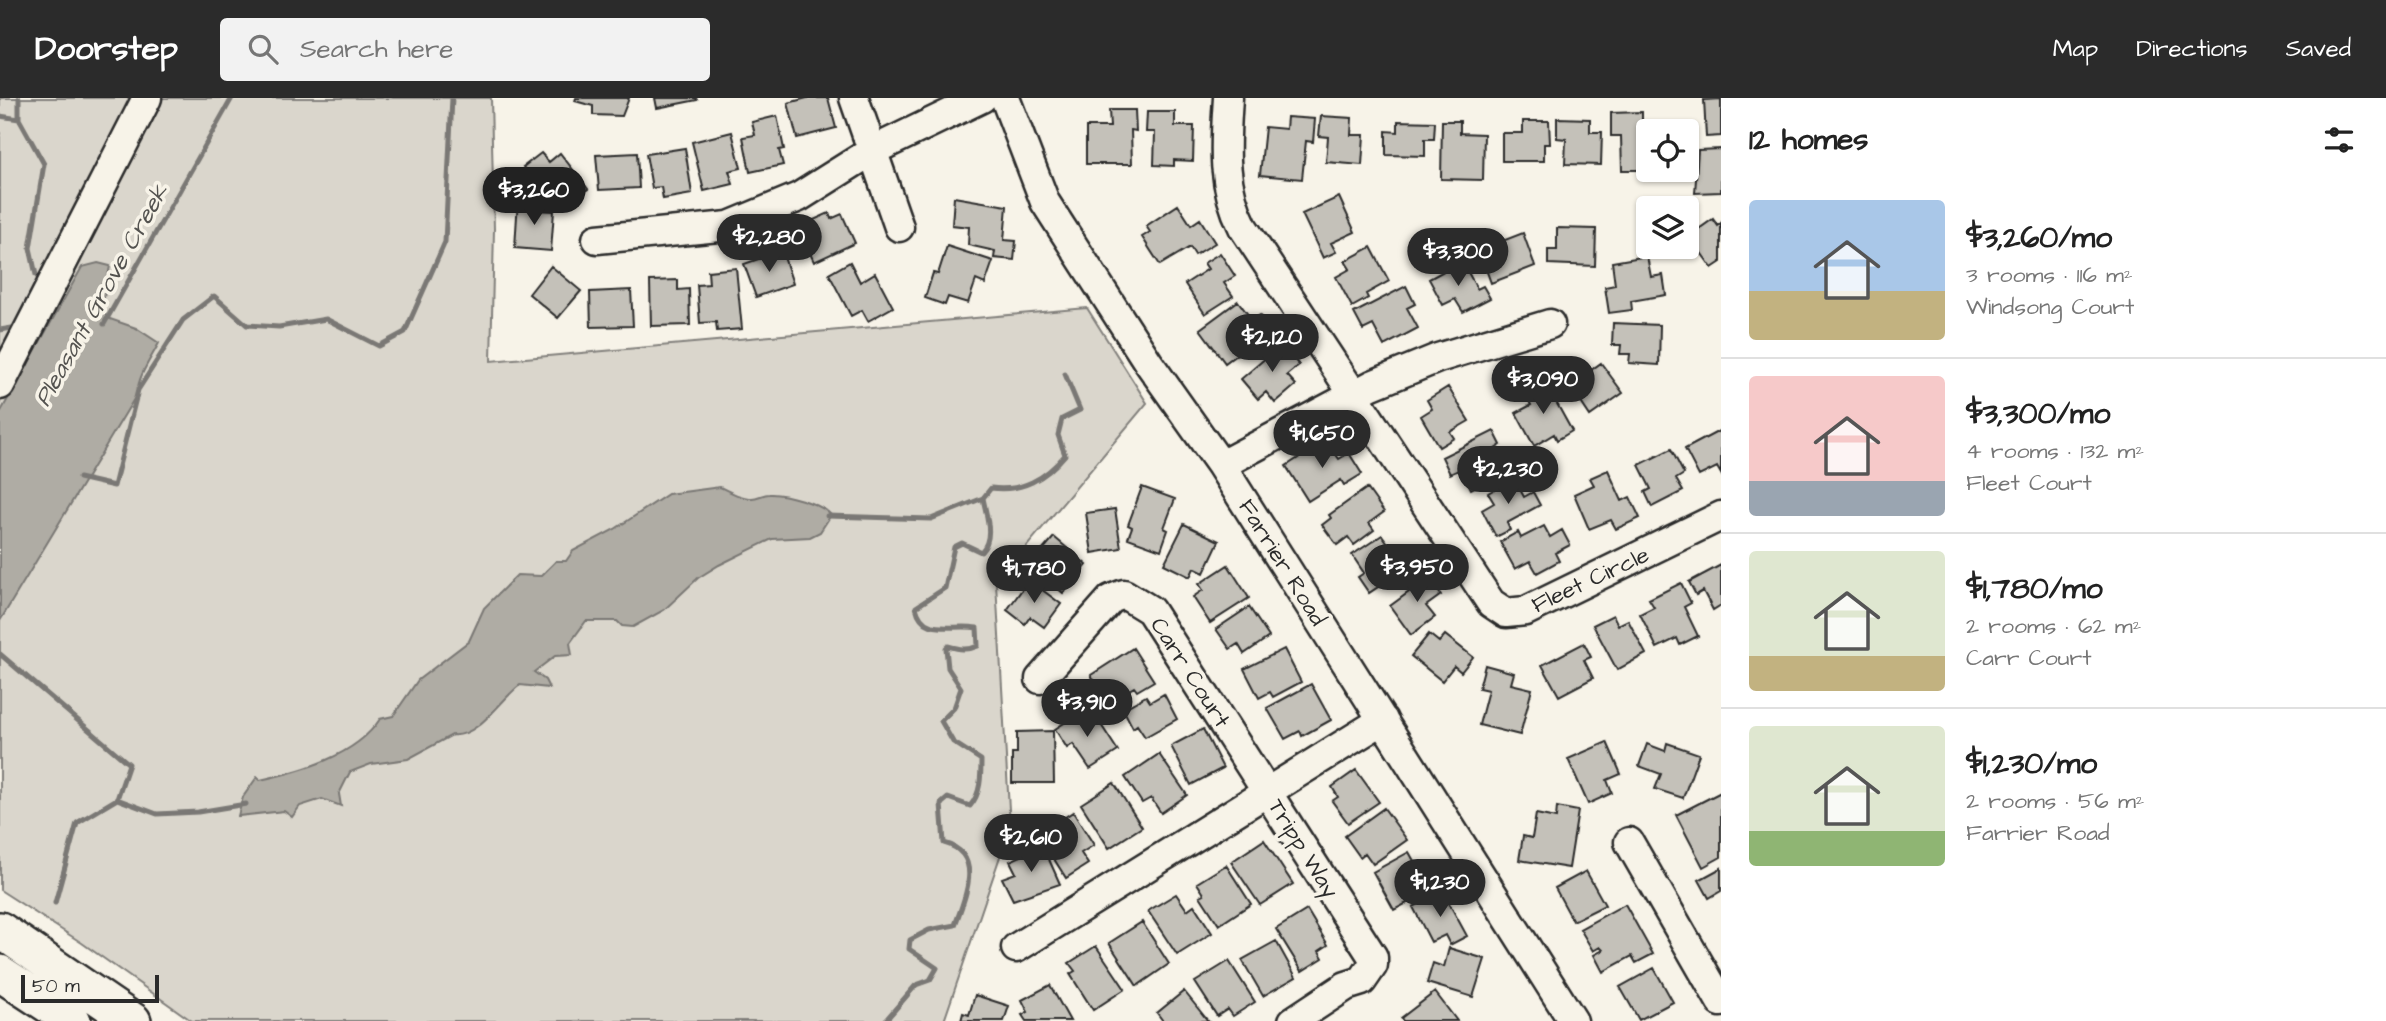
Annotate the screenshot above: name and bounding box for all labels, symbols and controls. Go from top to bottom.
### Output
search box [220,18,710,81]
text: Doorstep [35,26,178,72]
icon: search [244,30,282,68]
text: Search here [300,31,453,67]
text: Map [2053,32,2098,66]
text: Directions [2136,32,2248,66]
text: Saved [2286,32,2351,66]
map controls [1636,119,1699,259]
button: locate [1636,119,1699,182]
text: 12 homes [1749,119,1868,161]
icon: filters [2320,121,2358,159]
pin: $3,260 [477,167,591,227]
text: $3,260 [499,174,569,206]
water label: Pleasant Grove Creek [27,177,178,413]
button: layers [1636,196,1699,259]
pin: $2,280 [712,214,826,274]
text: $3,260/mo [1966,217,2112,259]
text: $2,280 [733,221,805,253]
pin: $3,300 [1401,228,1515,288]
icon: home [1805,228,1889,312]
text: $3,300 [1423,235,1493,267]
text: 3 rooms · 116 m² [1966,259,2133,291]
text: Windsong Court [1966,291,2134,323]
pin: $2,120 [1215,314,1329,374]
text: $2,120 [1242,321,1302,353]
pin: $3,090 [1486,356,1600,416]
text: $3,090 [1508,363,1578,395]
text: $3,300/mo [1966,393,2110,435]
icon: home [1805,404,1889,488]
pin: $1,650 [1265,410,1379,470]
text: $1,650 [1289,417,1355,449]
text: 4 rooms · 132 m² [1966,435,2144,467]
pin: $2,230 [1451,446,1565,506]
text: $2,230 [1473,453,1543,485]
text: Fleet Court [1966,467,2092,499]
street label: Farrier Road [1231,493,1334,632]
street label: Fleet Circle [1527,539,1654,621]
pin: $3,950 [1360,545,1474,604]
pin: $1,780 [977,546,1091,605]
text: $3,950 [1381,551,1453,583]
text: $1,780 [1002,552,1066,584]
text: $1,780/mo [1966,568,2103,610]
icon: home [1805,579,1889,663]
text: 2 rooms · 62 m² [1966,610,2141,642]
street label: Carr Court [1143,611,1238,734]
text: Carr Court [1966,642,2091,674]
pin: $3,910 [1030,680,1144,739]
text: $3,910 [1057,686,1117,718]
text: $1,230/mo [1966,743,2097,785]
icon: home [1805,754,1889,838]
text: 2 rooms · 56 m² [1966,785,2144,817]
street label: Tripp Way [1259,793,1346,905]
pin: $2,610 [974,814,1088,874]
text: Farrier Road [1966,817,2110,849]
text: $2,610 [1000,821,1062,853]
pin: $1,230 [1383,860,1497,919]
text: $1,230 [1410,866,1470,898]
scale bar [21,972,159,1004]
text: 50 m [32,973,80,1000]

